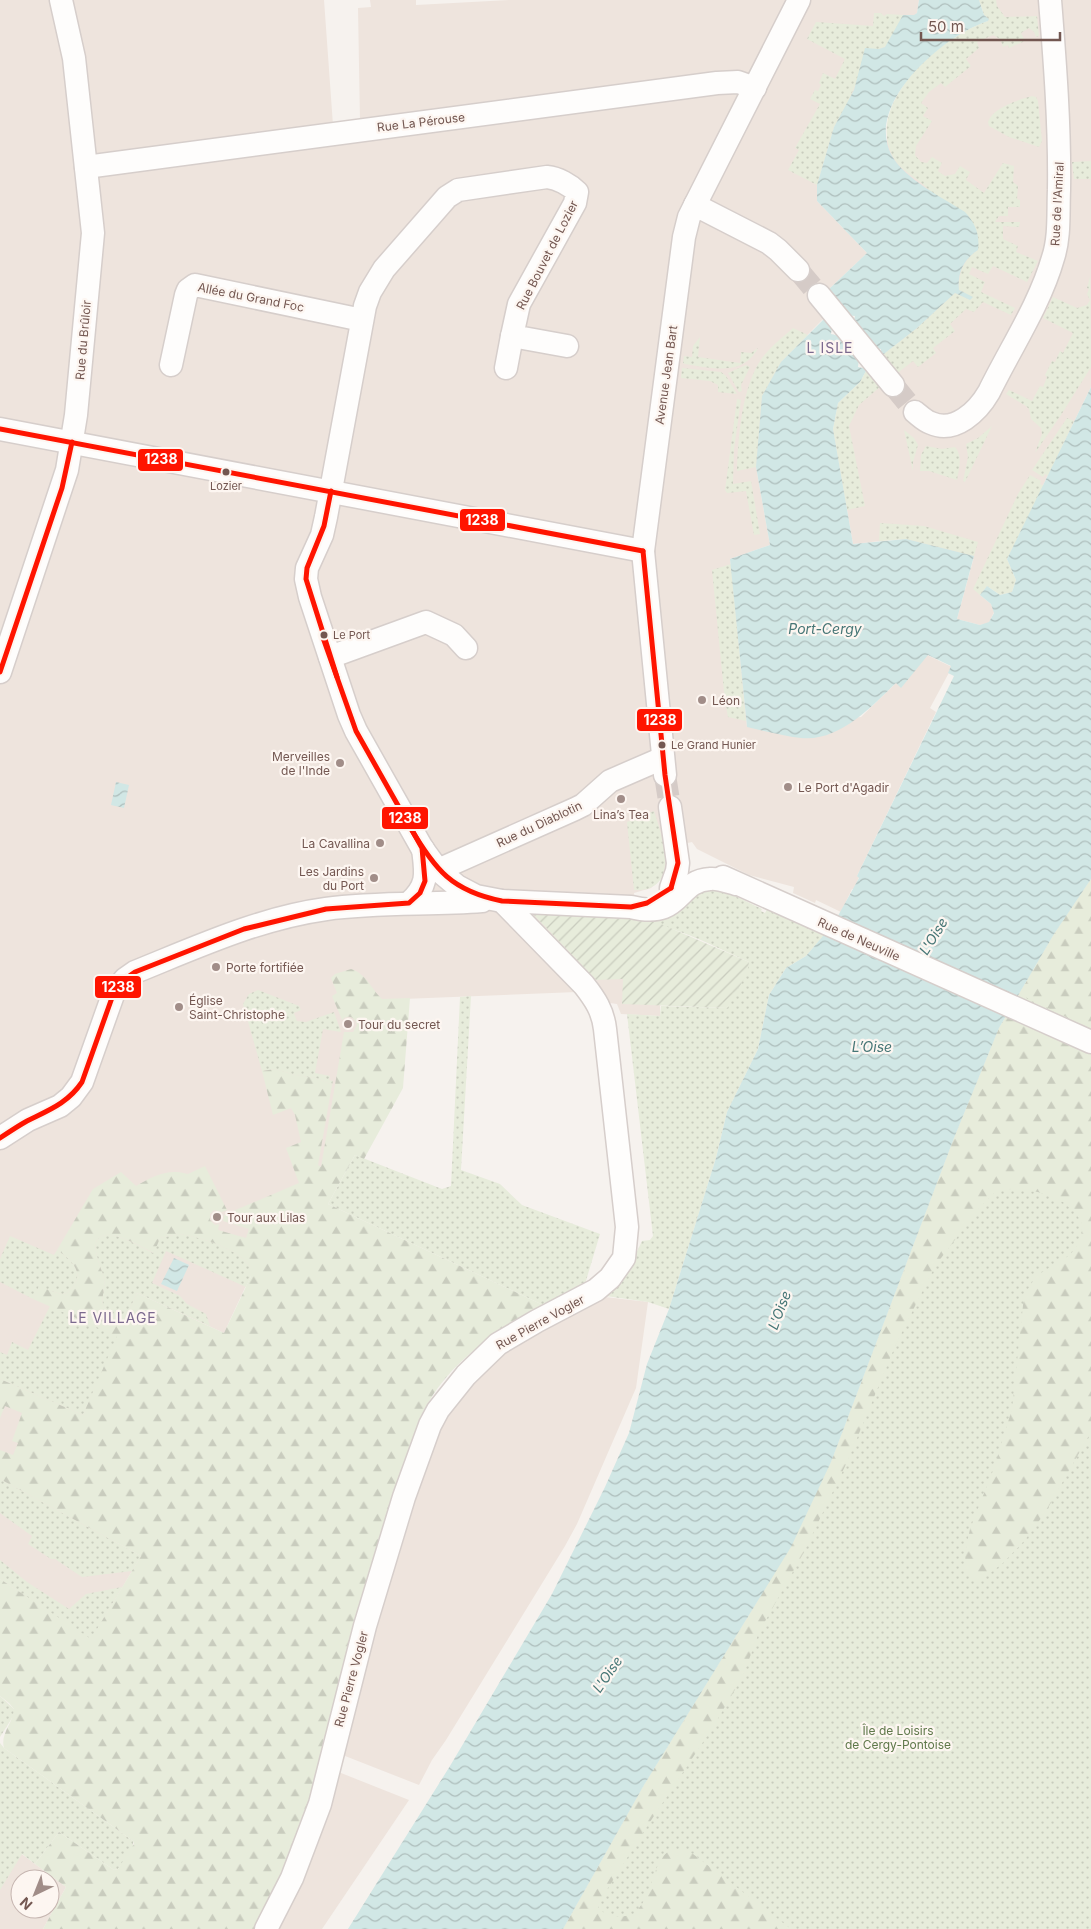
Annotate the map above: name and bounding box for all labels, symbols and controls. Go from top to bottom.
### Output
scale bar [921,10,1060,42]
text: 50 m [928,17,964,36]
street label: Rue La Pérouse [376,109,466,135]
street label: Rue de l'Amiral [1047,162,1067,246]
street label: Rue Bouvet de Lozier [513,197,581,312]
street label: Allée du Grand Foc [197,279,306,315]
street label: Rue du Brûloir [72,299,94,381]
street label: Avenue Jean Bart [652,324,680,426]
district label: L ISLE [807,339,853,356]
line badge: 1238 [137,448,184,472]
text: 1238 [144,450,178,467]
marker: Lozier [221,467,231,477]
place label: Lozier [210,479,242,493]
line badge: 1238 [459,508,506,532]
text: 1238 [465,511,499,528]
water label: Port-Cergy [788,620,863,637]
place label: Le Port [333,628,371,642]
marker: Le Port [319,630,329,640]
place label: Léon [712,693,740,708]
marker: Léon [696,694,708,706]
line badge: 1238 [636,708,683,732]
text: 1238 [643,711,677,728]
place label: Le Grand Hunier [671,738,756,752]
marker: Le Grand Hunier [657,740,667,750]
place label: Merveilles de l'Inde [272,749,330,778]
marker: Merveilles de l'Inde [334,757,346,769]
place label: Le Port d'Agadir [798,780,890,795]
marker: Le Port d'Agadir [782,781,794,793]
marker: Lina’s Tea [615,793,627,805]
street label: Rue du Diablotin [494,798,584,850]
line badge: 1238 [381,806,429,830]
place label: Lina’s Tea [593,807,649,822]
text: 1238 [388,809,422,826]
place label: La Cavallina [302,836,370,851]
marker: La Cavallina [374,837,386,849]
place label: Les Jardins du Port [299,864,364,893]
marker: Les Jardins du Port [368,872,380,884]
street label: Rue de Neuville [816,914,902,964]
water label: L'Oise [915,914,951,958]
place label: Porte fortifiée [226,960,304,975]
marker: Porte fortifiée [210,961,222,973]
line badge: 1238 [94,975,142,999]
text: 1238 [101,978,135,995]
place label: Église Saint-Christophe [189,993,285,1022]
marker: Église Saint-Christophe [173,1001,185,1013]
place label: Tour du secret [358,1017,440,1032]
marker: Tour du secret [342,1018,354,1030]
water label: L’Oise [852,1038,892,1055]
place label: Tour aux Lilas [227,1210,305,1225]
marker: Tour aux Lilas [211,1211,223,1223]
water label: L'Oise [764,1288,794,1332]
street label: Rue Pierre Vogler [493,1291,587,1353]
district label: LE VILLAGE [69,1309,157,1326]
street label: Rue Pierre Vogler [331,1629,371,1729]
water label: L'Oise [588,1653,626,1695]
park label: Île de Loisirs de Cergy-Pontoise [845,1723,951,1752]
north arrow [10,1869,60,1919]
text: N [16,1894,35,1914]

